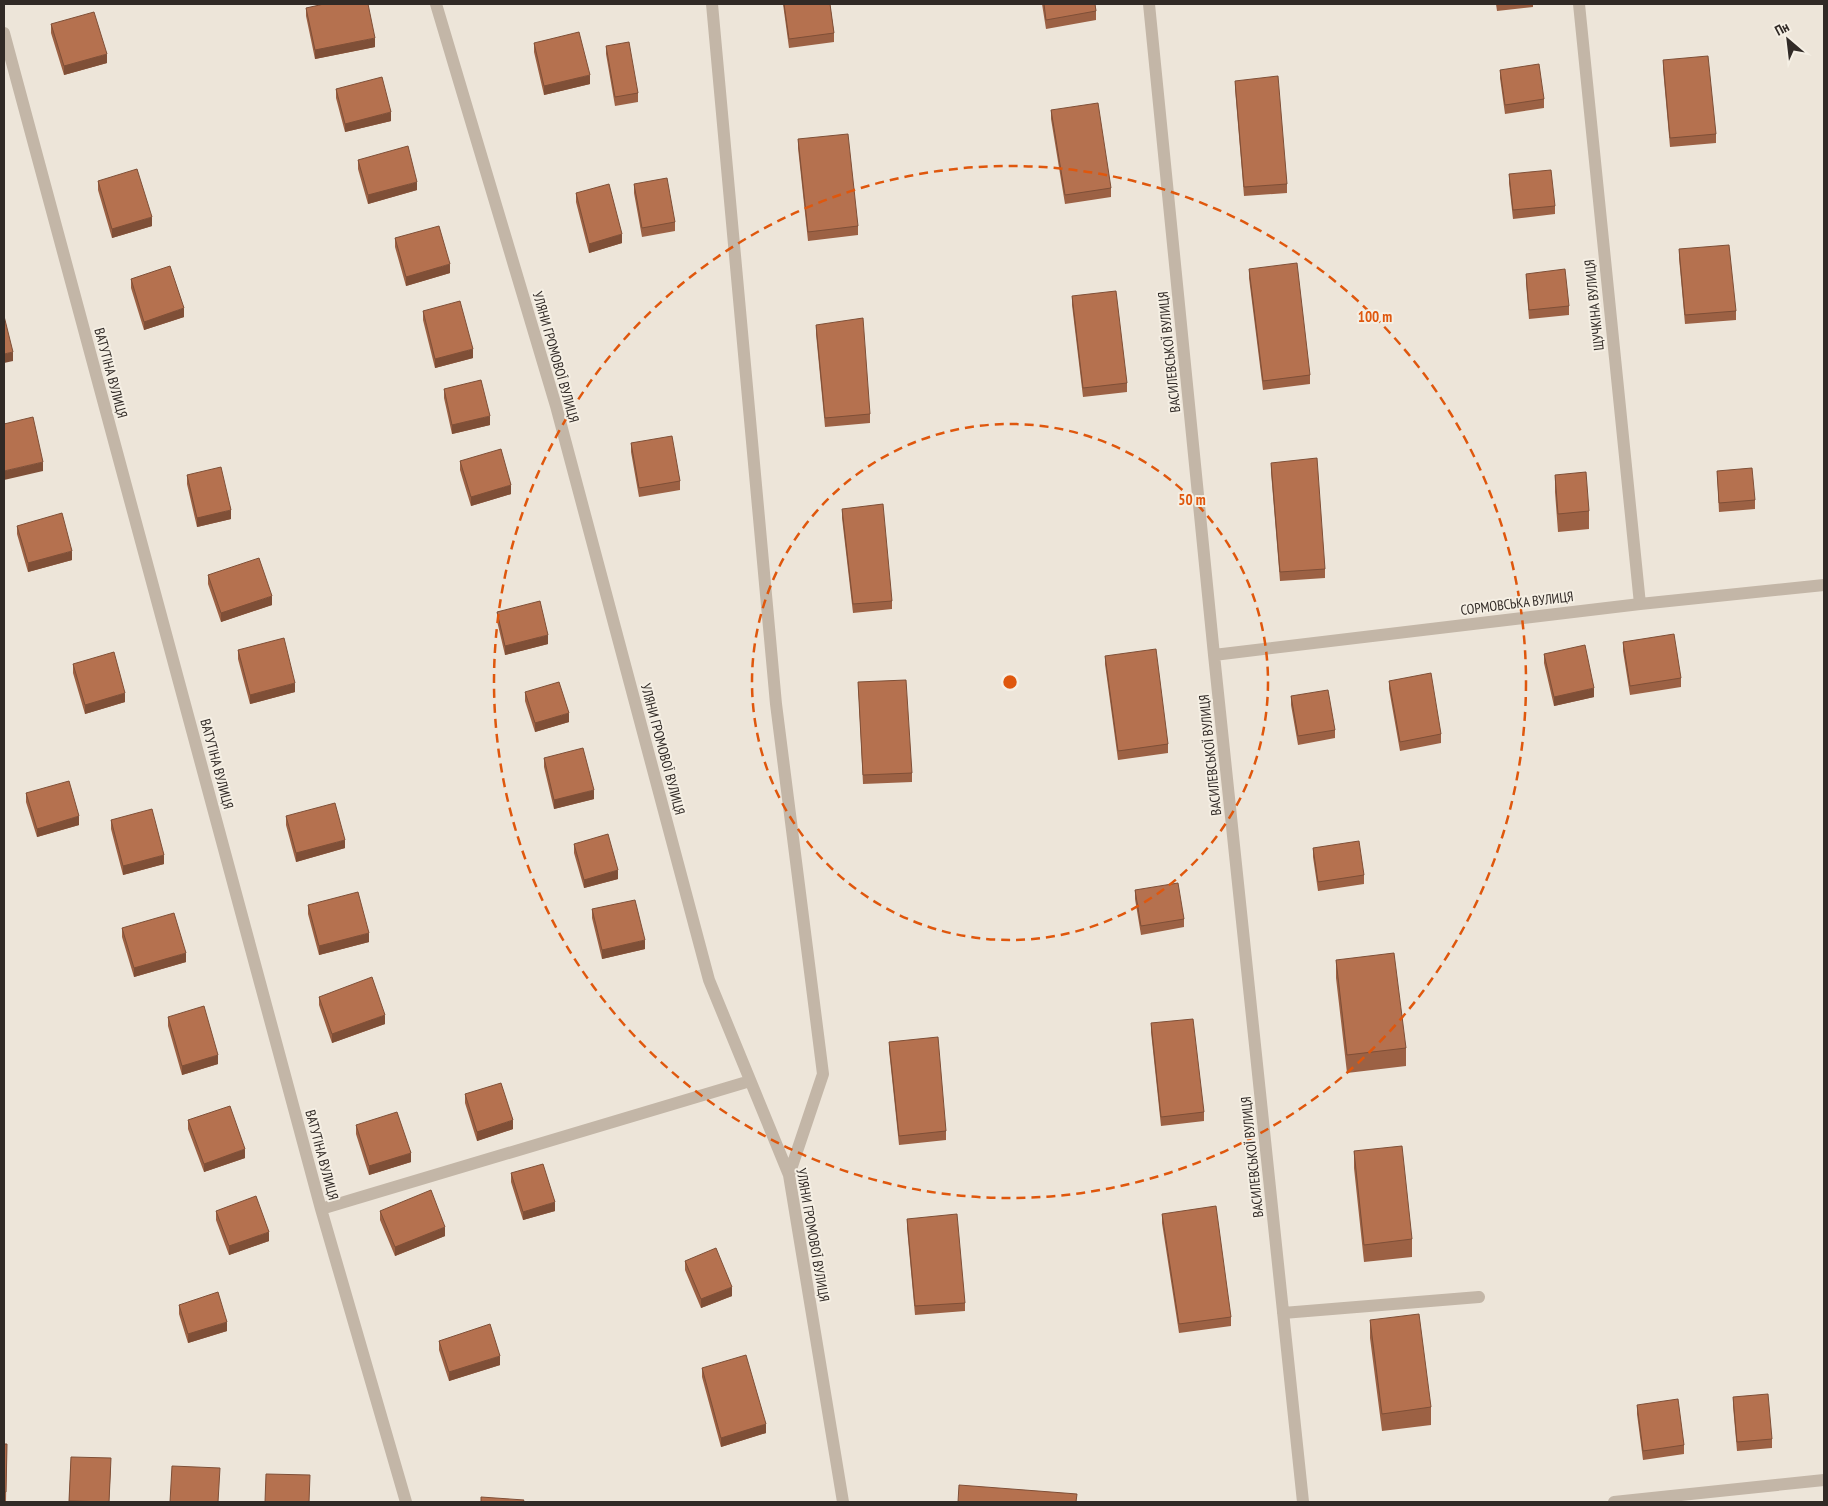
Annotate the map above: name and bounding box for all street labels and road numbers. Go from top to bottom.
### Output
street label: ЩУЧКІНА ВУЛИЦЯ [1580,259,1608,351]
street label: УЛЯНИ ГРОМОВОЇ ВУЛИЦЯ [529,289,583,425]
street label: ВАСИЛЕВСЬКОЇ ВУЛИЦЯ [1154,291,1184,413]
street label: ВАТУТІНА ВУЛИЦЯ [90,326,132,420]
street label: СОРМОВСЬКА ВУЛИЦЯ [1460,587,1574,619]
street label: УЛЯНИ ГРОМОВОЇ ВУЛИЦЯ [637,681,689,817]
street label: ВАСИЛЕВСЬКОЇ ВУЛИЦЯ [1195,694,1225,816]
street label: ВАТУТІНА ВУЛИЦЯ [196,717,238,811]
street label: ВАСИЛЕВСЬКОЇ ВУЛИЦЯ [1237,1096,1267,1218]
street label: ВАТУТІНА ВУЛИЦЯ [301,1108,343,1202]
street label: УЛЯНИ ГРОМОВОЇ ВУЛИЦЯ [792,1167,834,1303]

